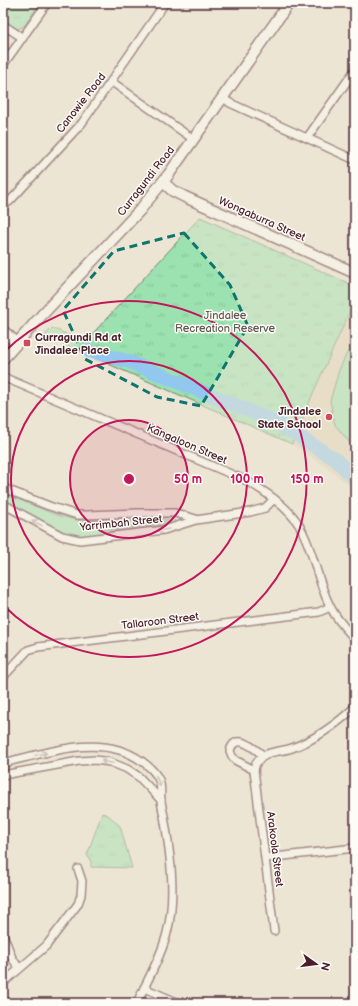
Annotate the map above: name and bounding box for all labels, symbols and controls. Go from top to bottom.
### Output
street label: Canowie Road [54,70,108,136]
street label: Curragundi Road [115,143,177,219]
street label: Wongaburra Street [217,194,308,244]
park label: Jindalee Recreation Reserve [175,309,275,335]
place label: Curragundi Rd at Jindalee Place [35,331,122,357]
marker: Curragundi Rd at Jindalee Place [22,338,32,348]
place label: Jindalee State School [258,405,321,431]
marker: Jindalee State School [324,412,334,422]
street label: Kangaloon Street [145,421,230,467]
centre of rings [122,472,136,486]
text: 50 m [174,472,202,487]
text: 100 m [230,472,264,487]
text: 150 m [291,472,323,487]
street label: Yarrimbah Street [78,512,164,534]
one-way arrow [31,519,43,526]
one-way arrow [157,526,170,534]
street label: Tallaroon Street [120,610,200,632]
one-way arrow [34,750,47,758]
one-way arrow [101,757,114,765]
one-way arrow [154,774,162,786]
street label: Arakoola Street [264,811,286,888]
north arrow [296,944,336,984]
text: N [318,961,333,972]

